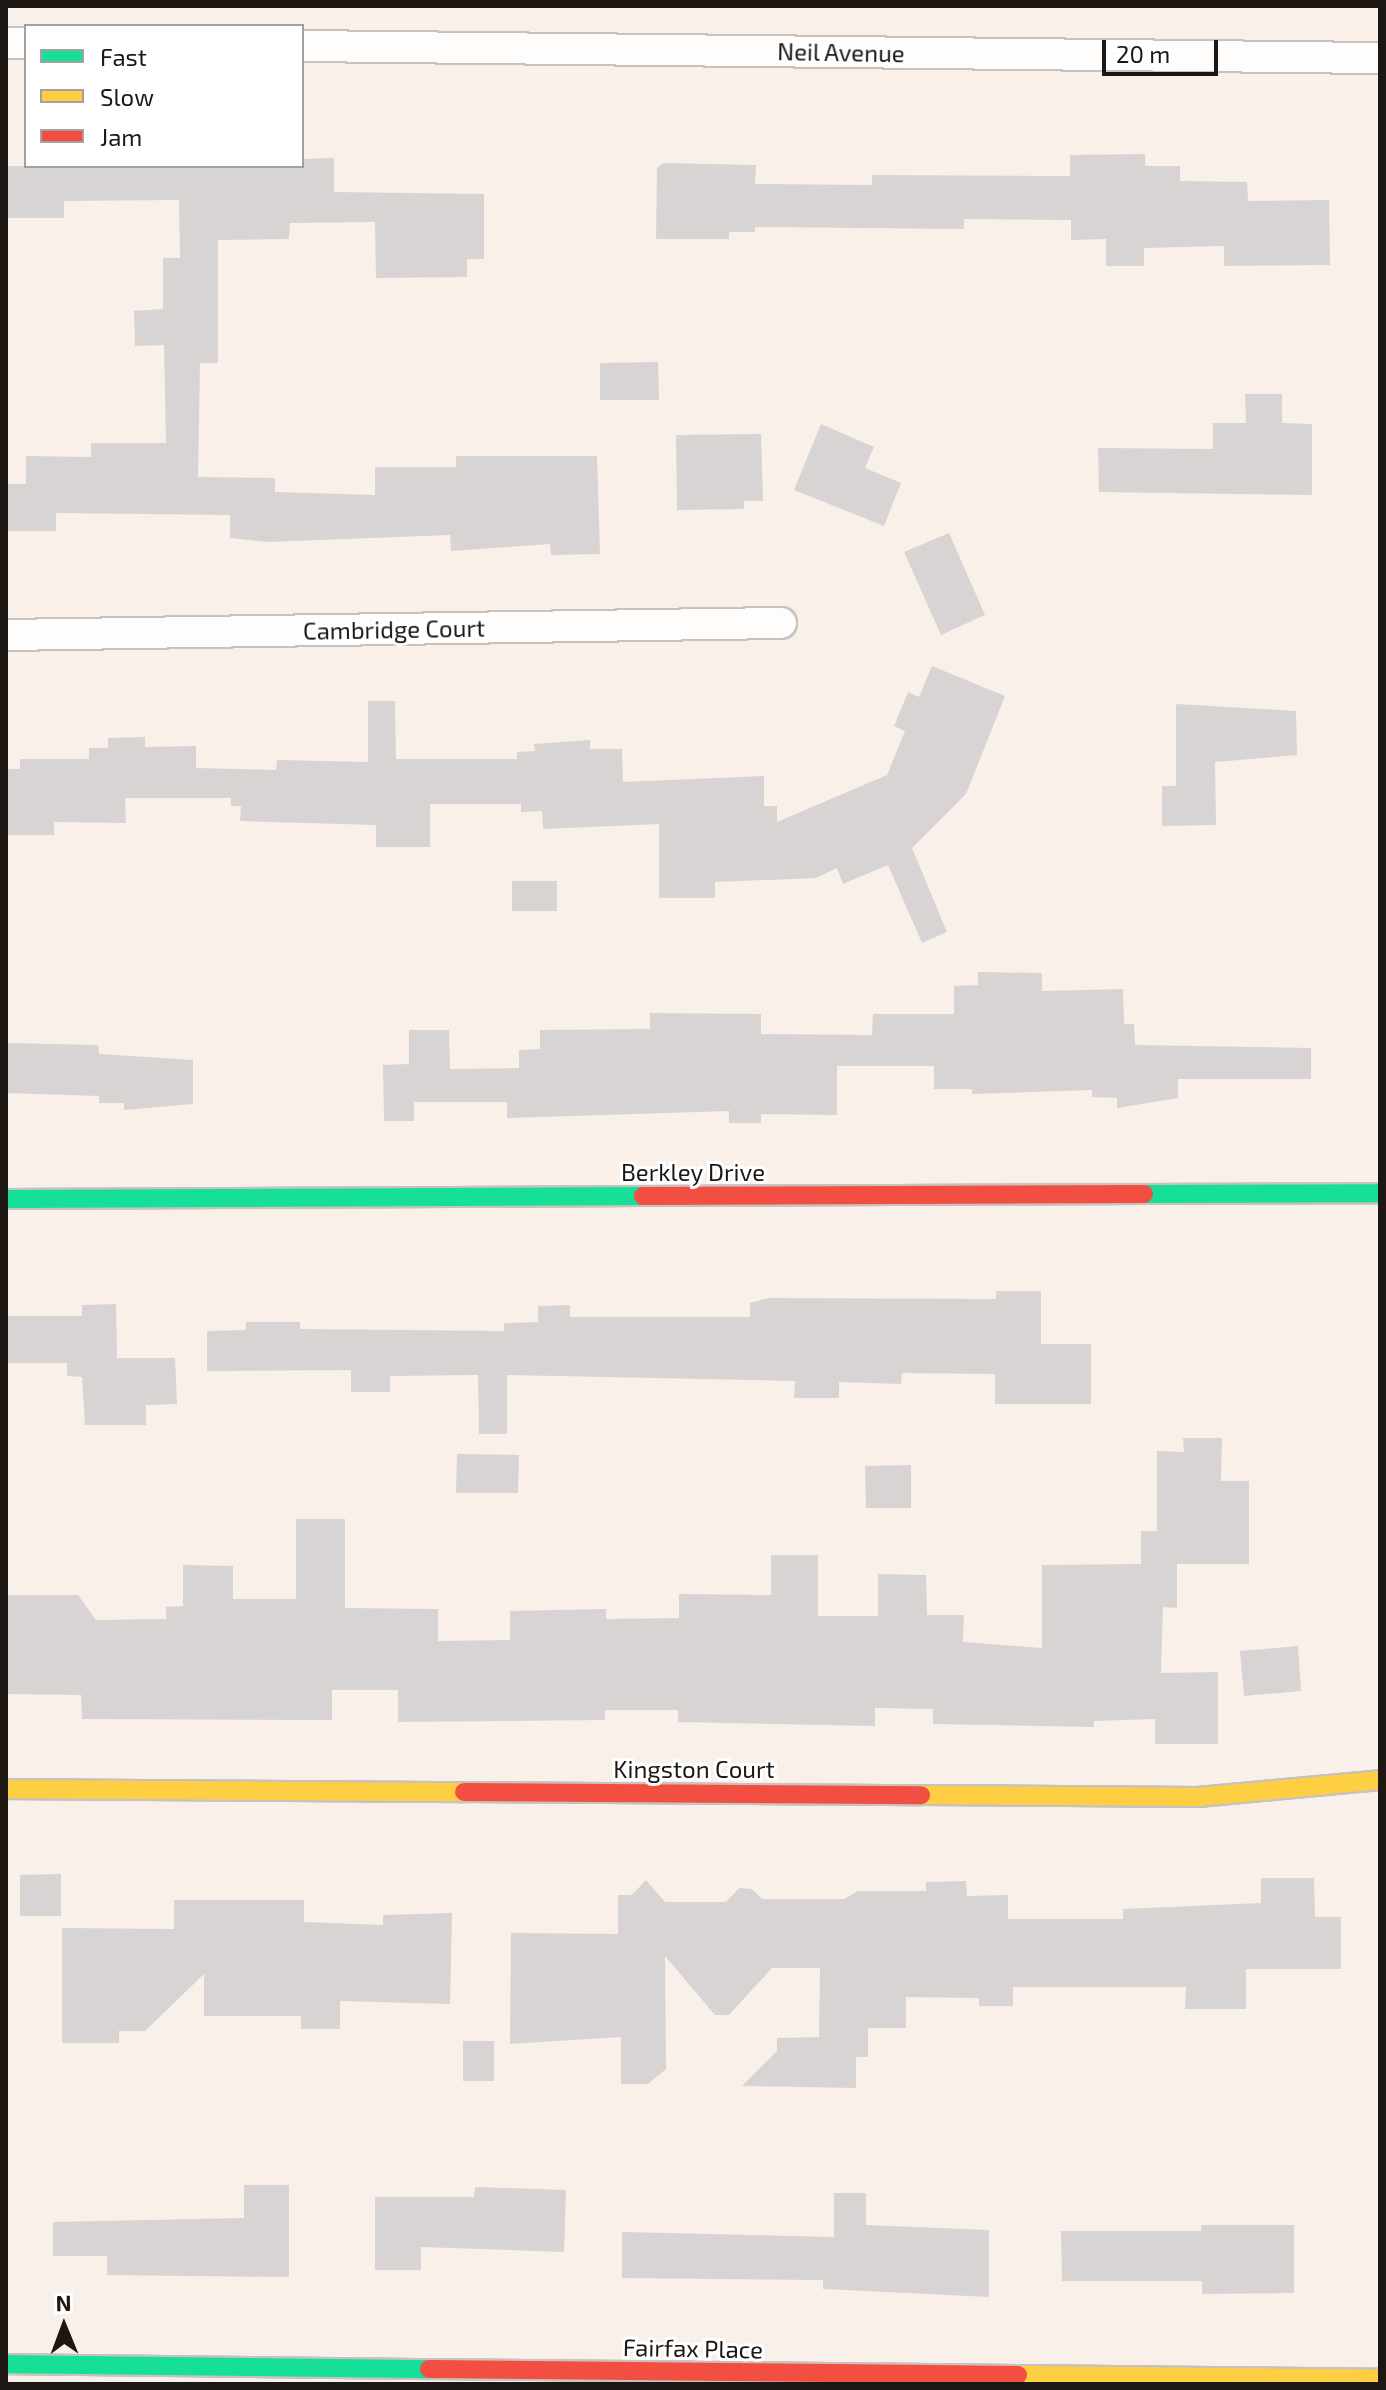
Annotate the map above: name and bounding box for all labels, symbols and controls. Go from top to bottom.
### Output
legend [24,24,304,168]
scale bar [1106,24,1222,74]
street label: Neil Avenue [776,36,906,68]
text: 20 m [1116,39,1170,68]
text: Fast [100,42,147,71]
text: Slow [100,82,154,111]
text: Jam [100,122,142,151]
street label: Cambridge Court [303,613,485,645]
street label: Berkley Drive [621,1158,765,1186]
street label: Kingston Court [613,1755,775,1783]
north arrow [24,2286,104,2366]
text: N [55,2289,72,2315]
street label: Fairfax Place [623,2332,763,2364]

